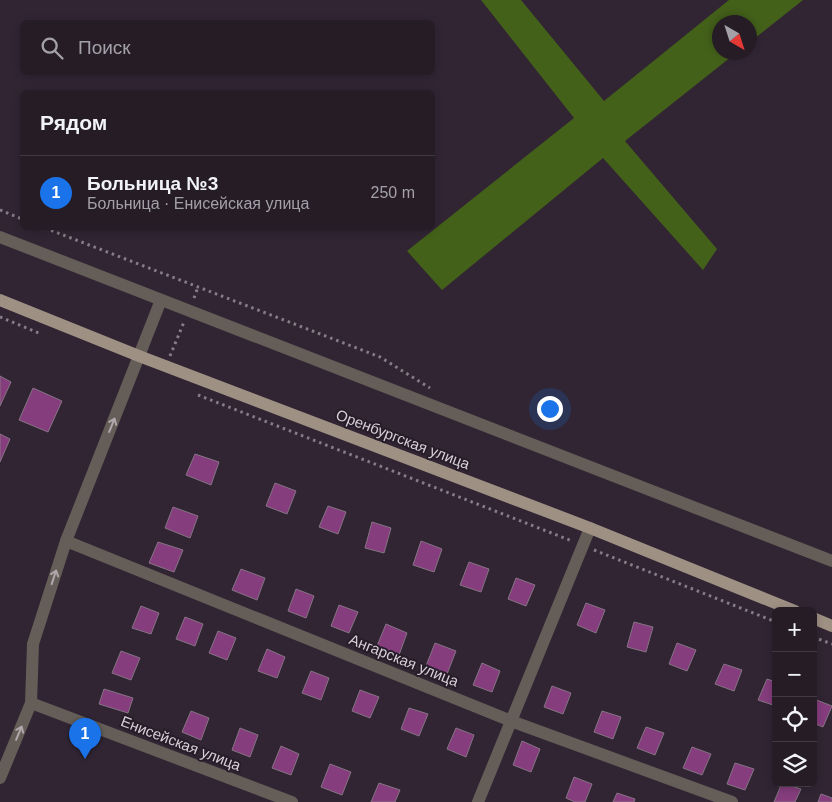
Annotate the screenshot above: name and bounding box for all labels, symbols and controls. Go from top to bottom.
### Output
north arrow [712,15,757,60]
search box [20,20,435,75]
icon: search [38,34,66,62]
text: Поиск [78,37,131,58]
text: Рядом [40,111,107,134]
text: Больница №3 [87,173,218,194]
text: 1 [52,184,60,201]
text: 250 m [371,184,415,201]
text: Больница · Енисейская улица [87,195,309,212]
your location [537,396,563,422]
street label: Оренбургская улица [334,406,473,473]
one-way arrow [108,418,117,433]
one-way arrow [50,569,60,585]
map controls [772,607,817,787]
button: + [772,607,817,652]
street label: Ангарская улица [347,630,462,690]
button: − [772,652,817,697]
button: locate [772,697,817,742]
street label: Енисейская улица [119,712,244,774]
pin: 1 [69,718,101,759]
one-way arrow [14,726,24,741]
button: layers [772,742,817,787]

